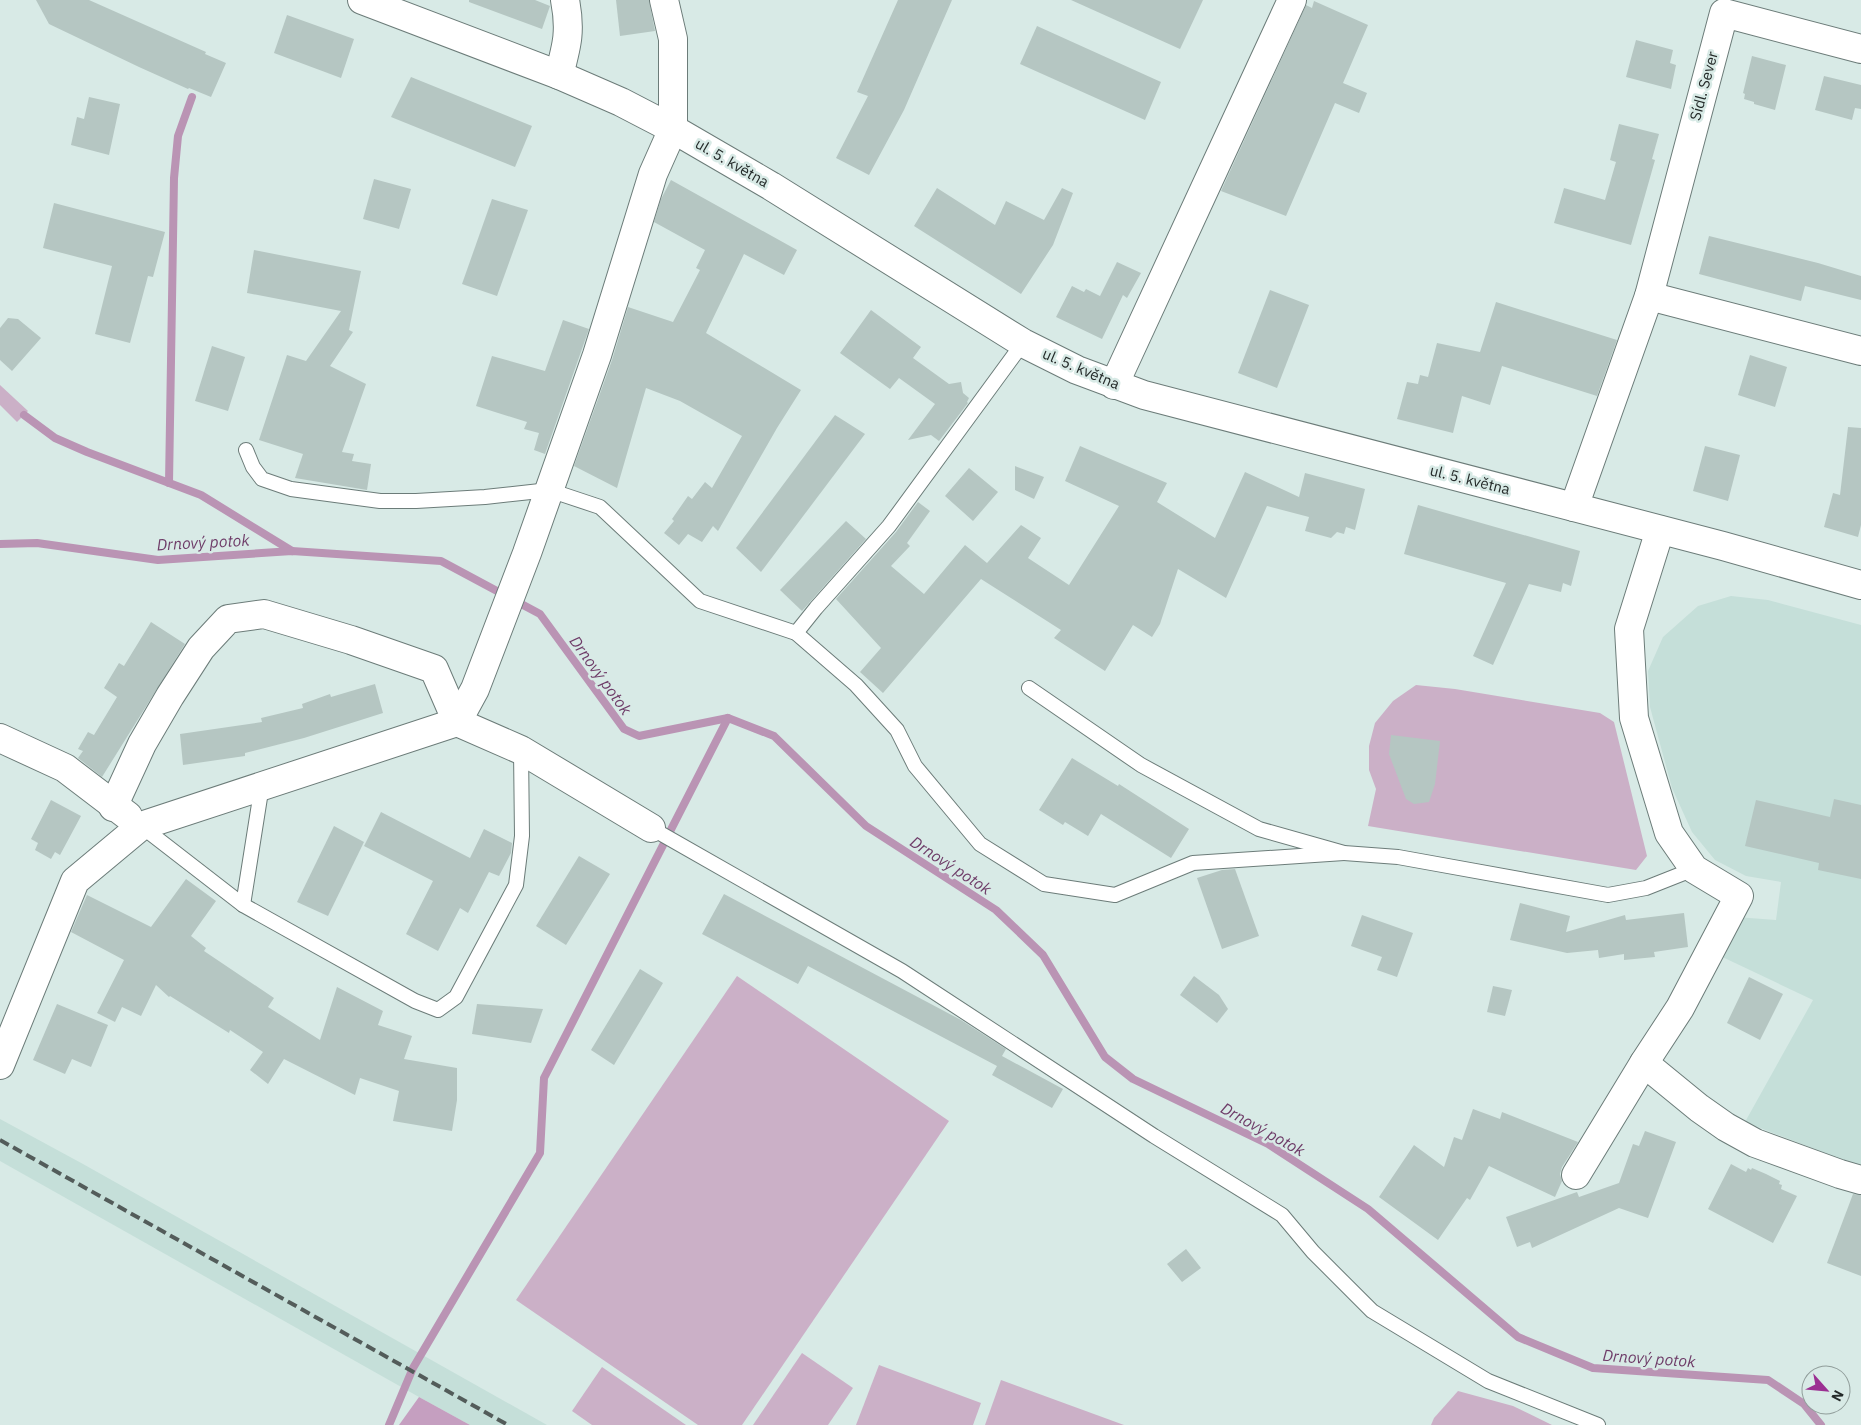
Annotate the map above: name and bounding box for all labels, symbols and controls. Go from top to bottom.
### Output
street label: Sídl. Sever [1685,49,1722,123]
street label: ul. 5. května [692,134,772,191]
street label: ul. 5. května [1040,344,1123,393]
street label: ul. 5. května [1428,460,1512,499]
water label: Drnový potok [156,530,251,554]
water label: Drnový potok [566,632,637,719]
water label: Drnový potok [907,831,996,899]
water label: Drnový potok [1217,1098,1309,1161]
water label: Drnový potok [1602,1345,1697,1371]
north arrow [1801,1365,1851,1415]
text: N [1827,1387,1848,1405]

